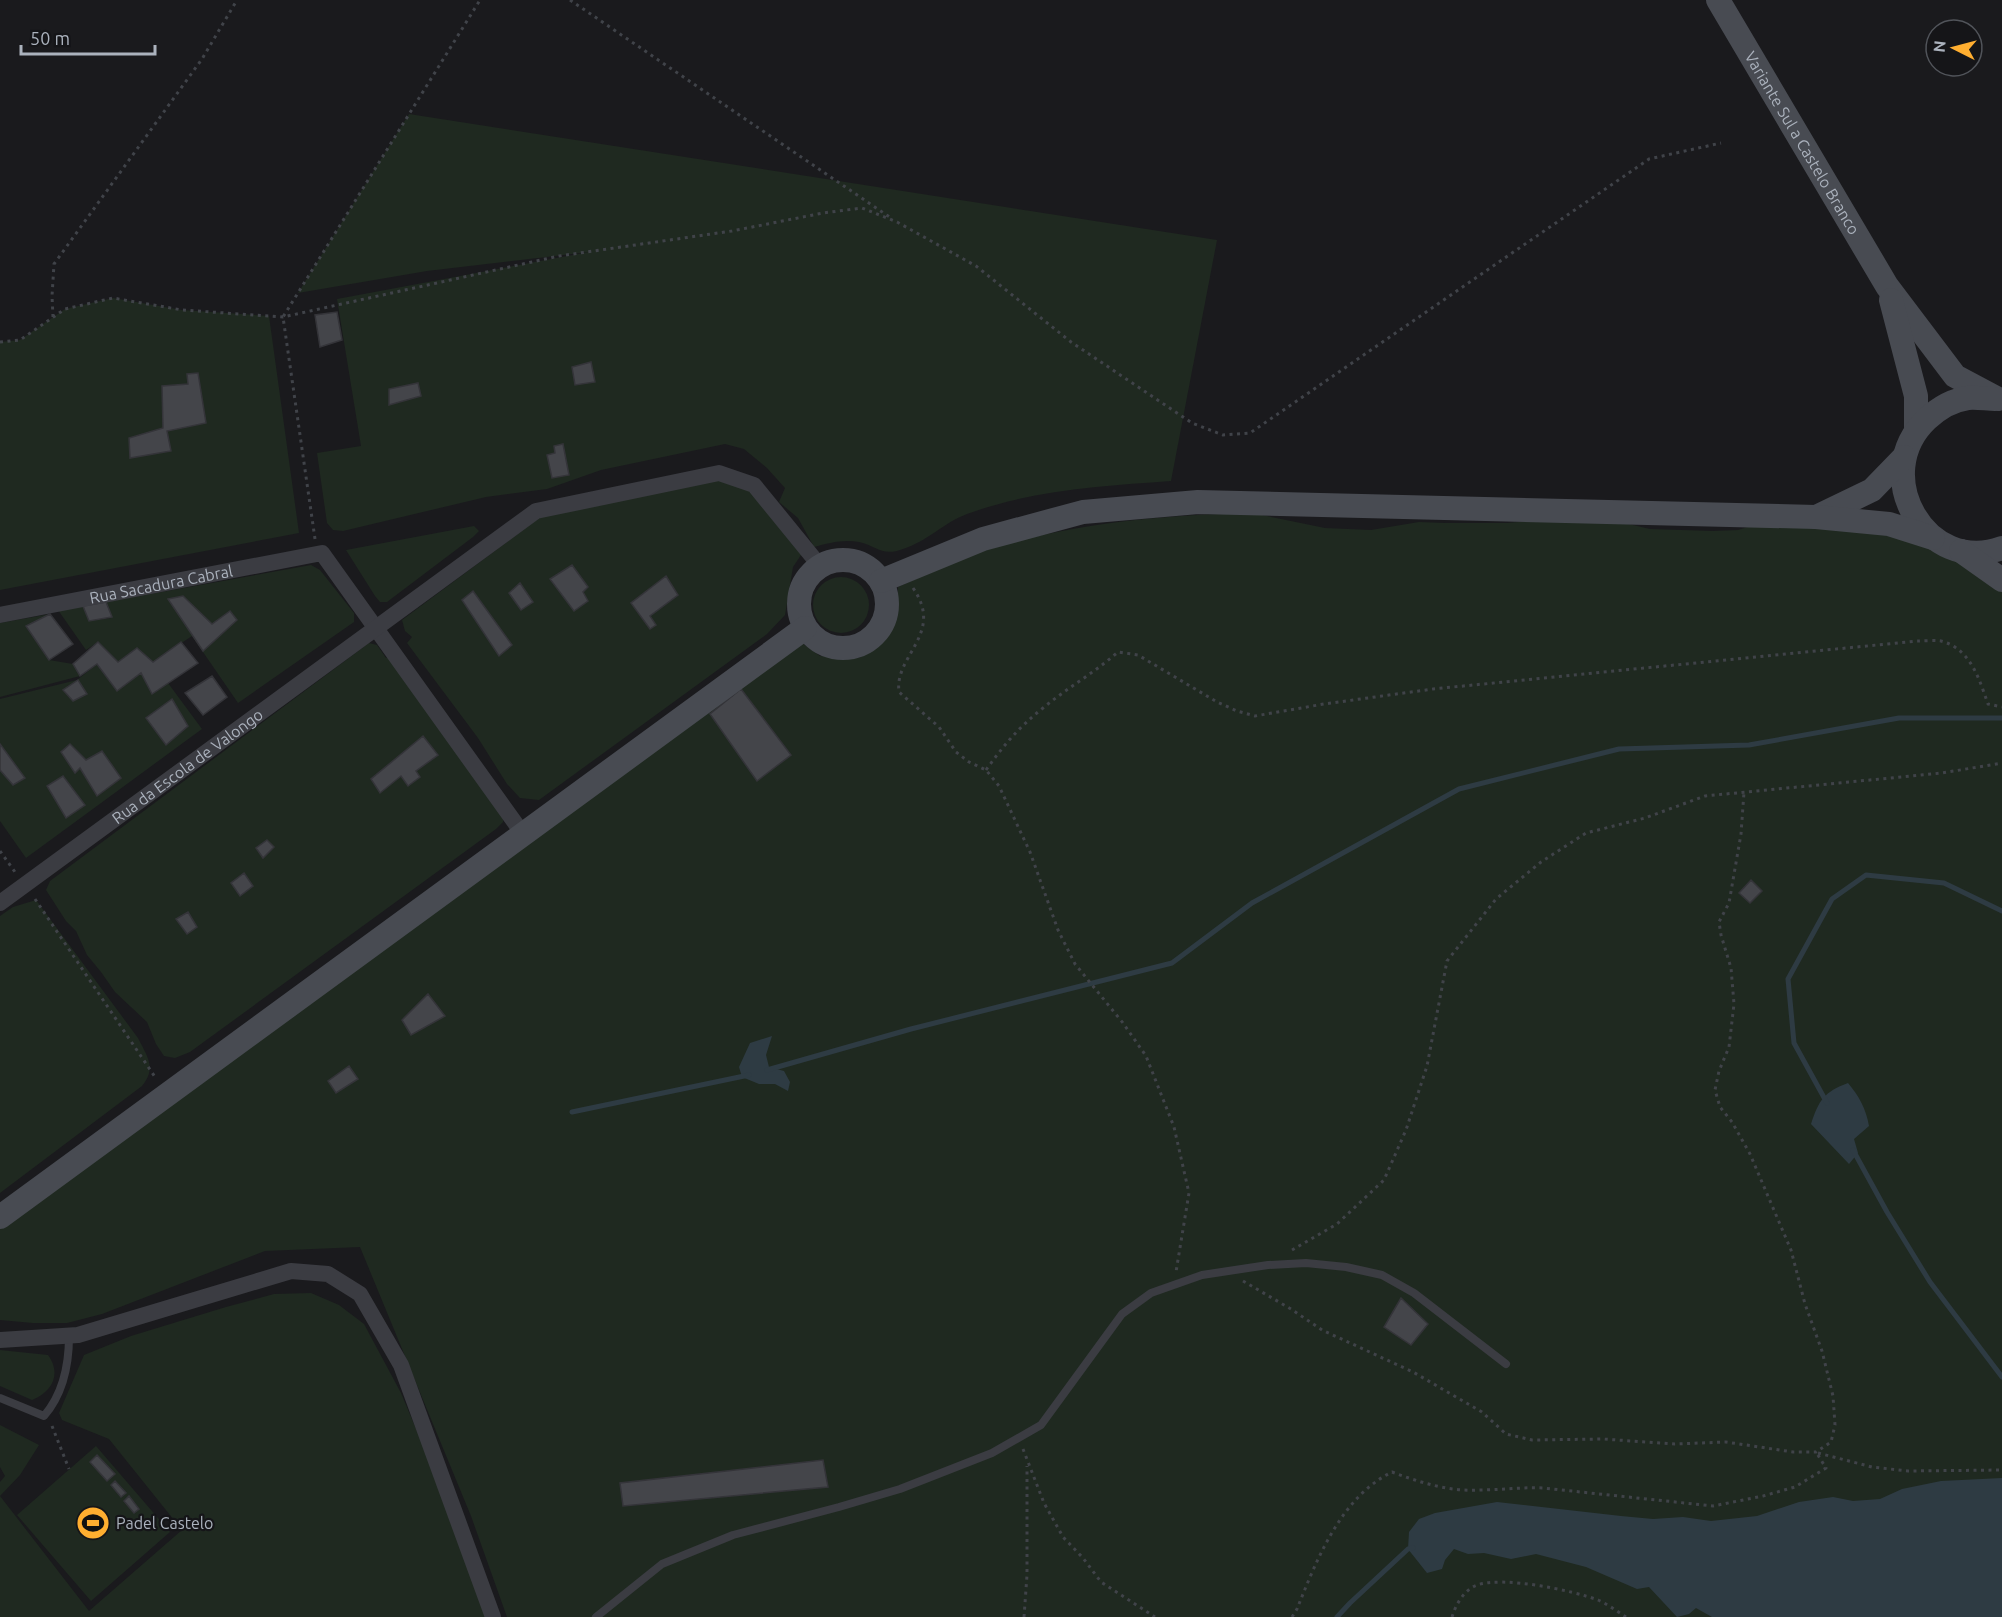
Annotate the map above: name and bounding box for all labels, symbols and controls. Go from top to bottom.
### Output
scale bar [21,18,154,56]
north arrow [1924,18,1984,78]
text: 50 m [30,28,70,48]
text: N [1930,40,1949,53]
street label: Variante Sul a Castelo Branco [1741,48,1863,238]
street label: Rua Sacadura Cabral [88,561,234,607]
street label: Rua da Escola de Valongo [108,705,266,827]
sports icon: Padel Castelo [75,1505,111,1541]
place label: Padel Castelo [116,1514,213,1532]

